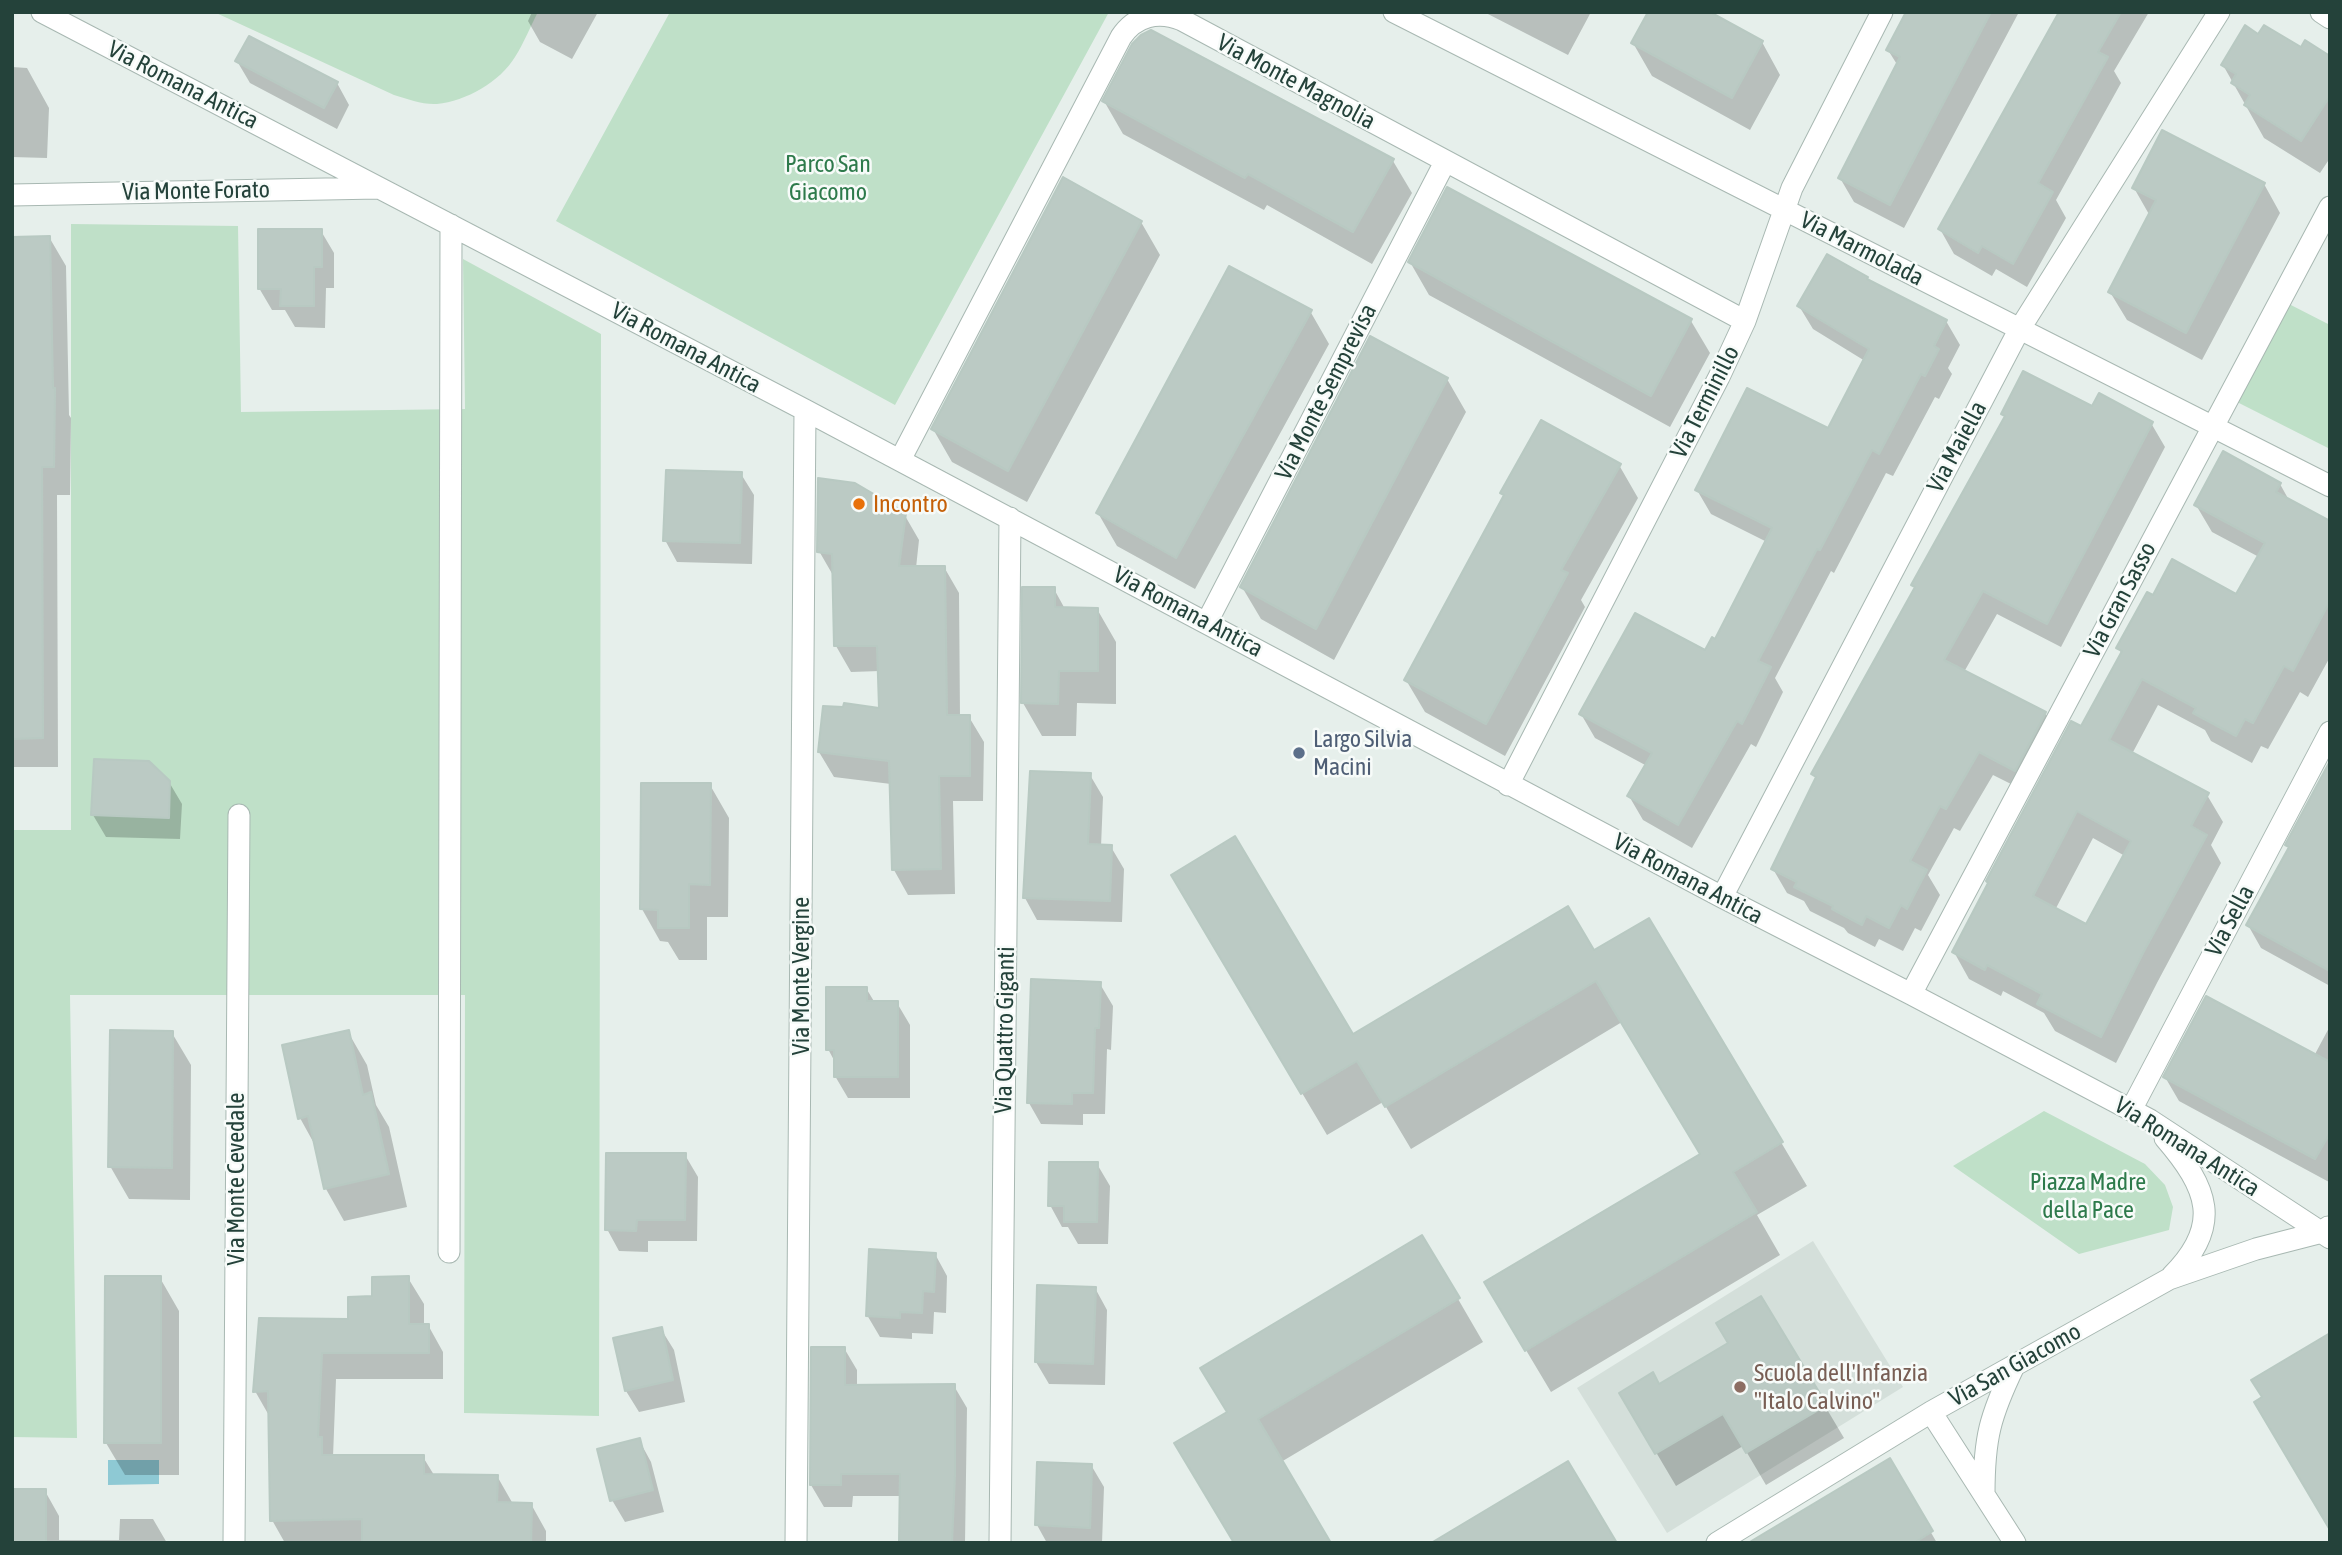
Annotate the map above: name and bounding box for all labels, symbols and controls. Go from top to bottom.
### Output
street label: Via Monte Magnolia [1212,28,1380,136]
street label: Via Romana Antica [103,35,263,135]
park label: Parco San Giacomo [785,150,871,206]
street label: Via Monte Forato [122,175,270,207]
street label: Via Marmolada [1795,206,1929,292]
street label: Via Romana Antica [606,296,766,400]
street label: Via Monte Semprevisa [1269,299,1383,485]
street label: Via Terminillo [1664,341,1746,463]
street label: Via Maiella [1921,396,1993,498]
place label: Incontro [873,490,948,518]
marker: Incontro [851,496,867,512]
street label: Via Gran Sasso [2078,537,2162,663]
street label: Via Romana Antica [1108,560,1268,664]
place label: Largo Silvia Macini [1313,725,1413,781]
marker: Largo Silvia Macini [1291,745,1307,761]
street label: Via Romana Antica [1608,827,1768,931]
street label: Via Sella [2199,880,2261,962]
street label: Via Monte Vergine [787,897,815,1055]
street label: Via Quattro Giganti [989,946,1021,1114]
street label: Via Romana Antica [2109,1091,2265,1203]
street label: Via Monte Cevedale [222,1092,250,1266]
park label: Piazza Madre della Pace [2030,1168,2146,1224]
street label: Via San Giacomo [1944,1317,2086,1413]
place label: Scuola dell'Infanzia "Italo Calvino" [1754,1359,1928,1415]
marker: Scuola dell'Infanzia "Italo Calvino" [1732,1379,1748,1395]

